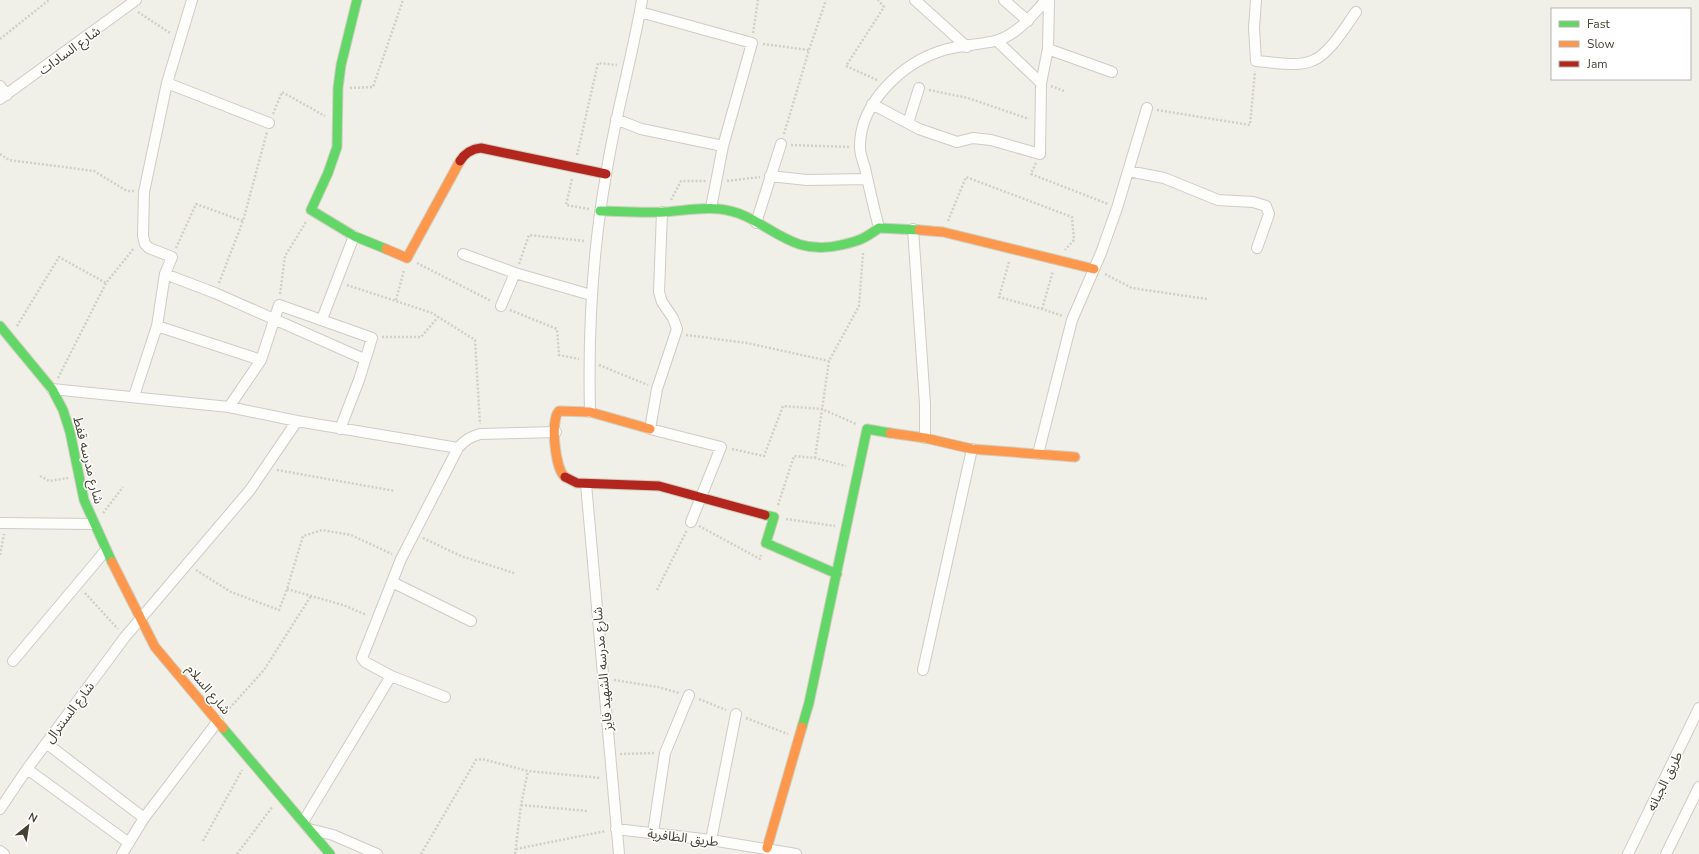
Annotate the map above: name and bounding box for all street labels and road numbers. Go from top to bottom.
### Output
street label: شارع السادات [35,22,105,80]
street label: شارع مدرسه قفط [67,415,108,506]
street label: شارع مدرسه الشهيد فايز [589,606,618,733]
street label: شارع السلام [181,661,235,719]
street label: شارع السنترال [41,678,100,748]
street label: طريق الجبانه [1643,749,1687,814]
street label: طريق الظافرية [646,825,720,851]

